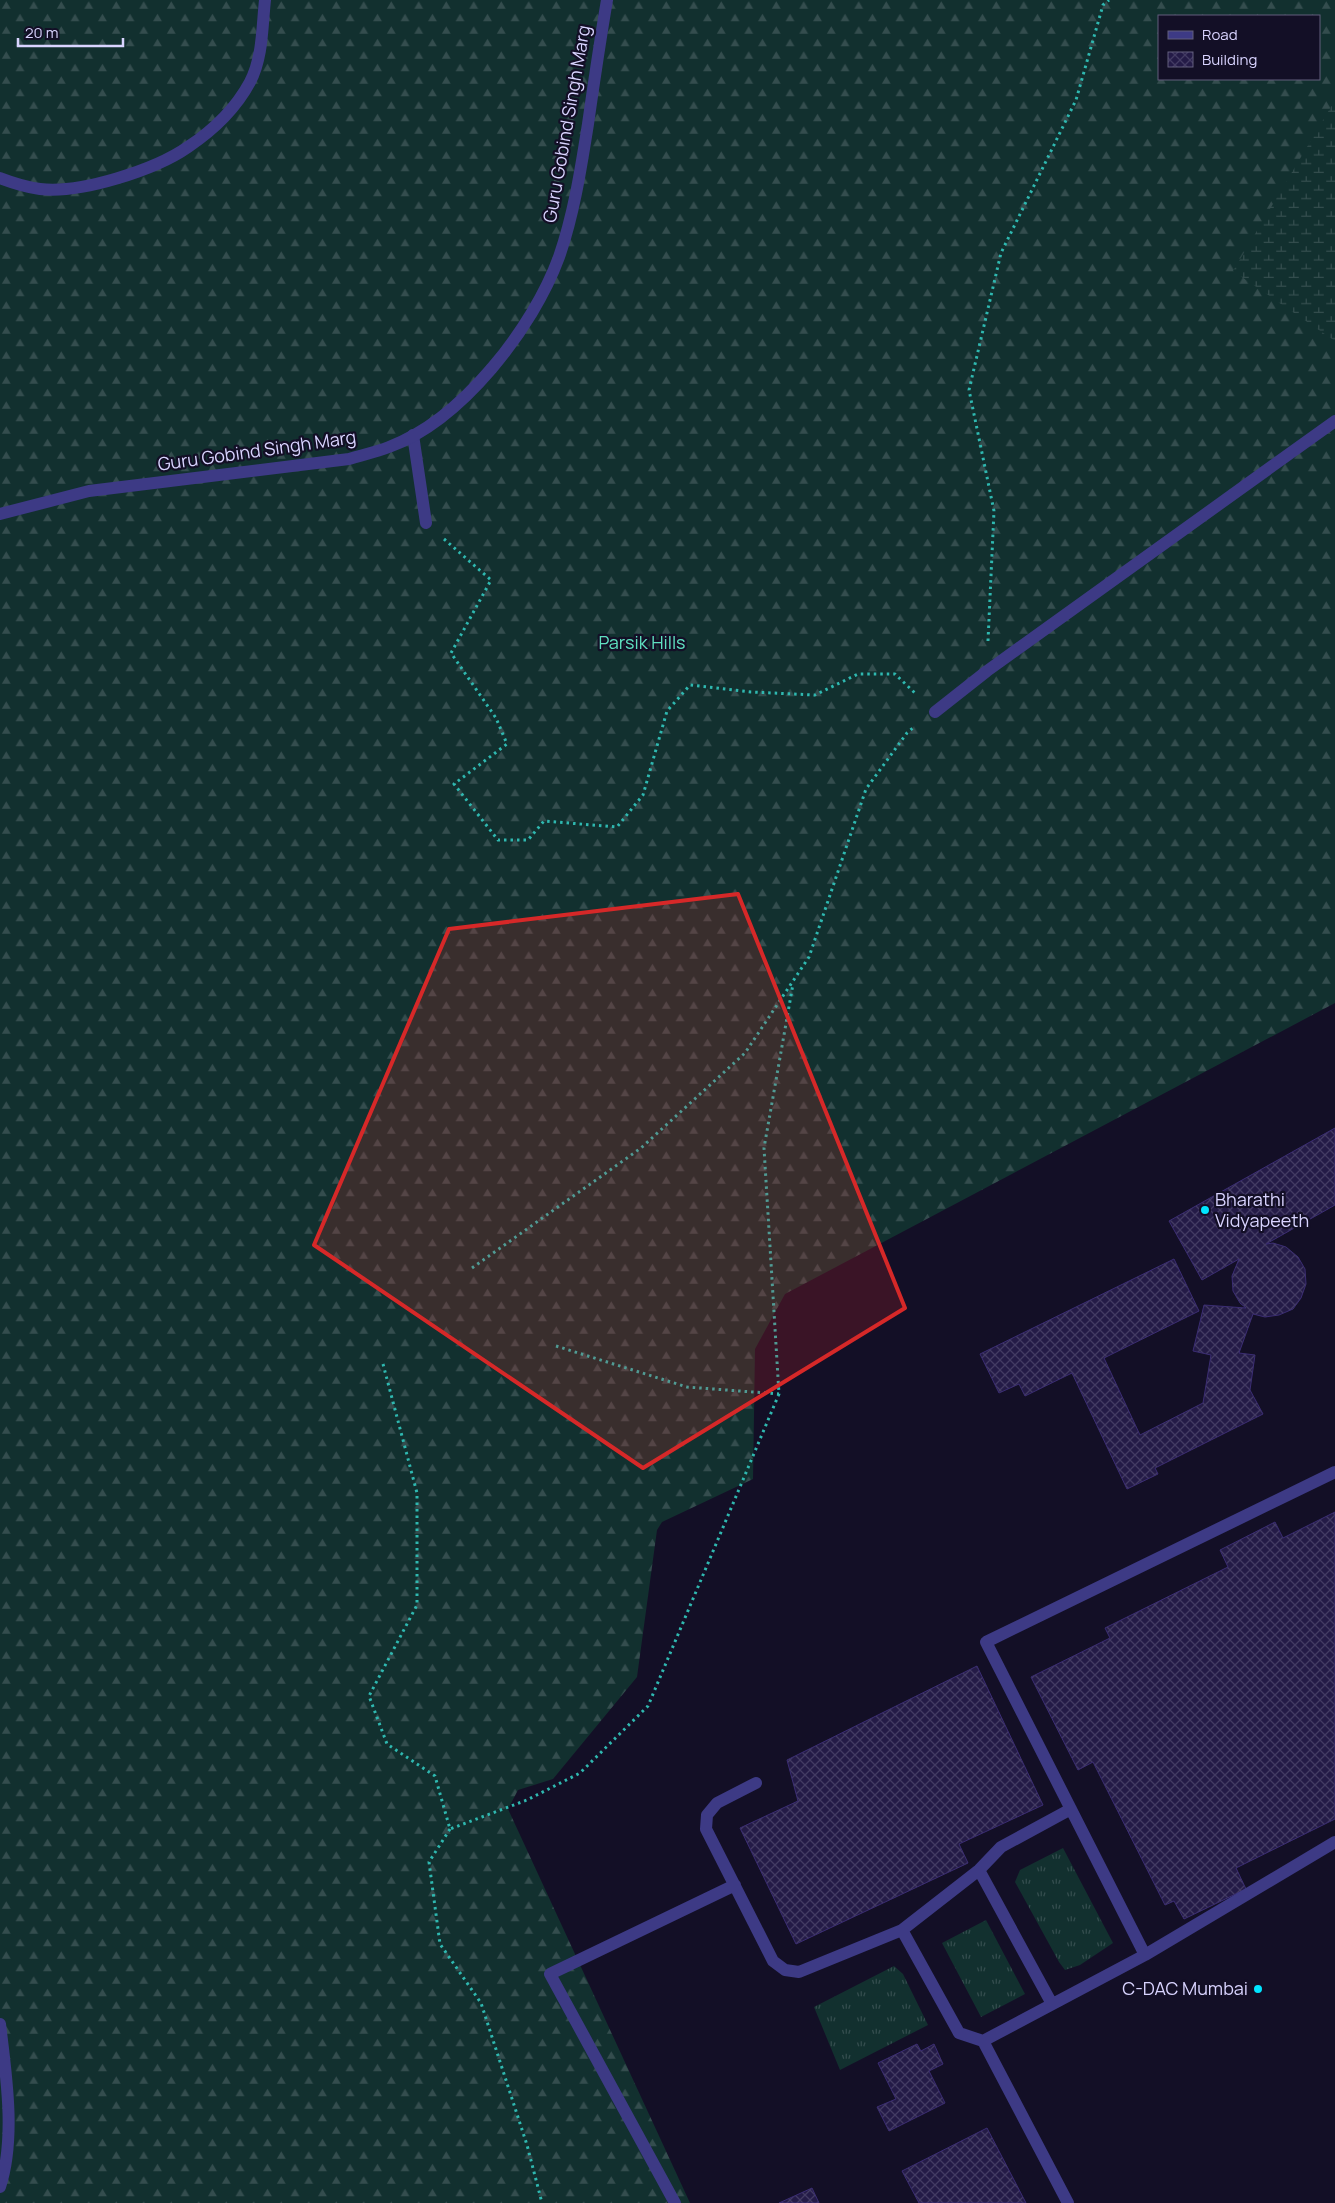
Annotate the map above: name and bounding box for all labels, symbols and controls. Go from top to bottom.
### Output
scale bar [18,15,122,47]
legend [1158,15,1320,80]
text: 20 m [25,22,58,43]
street label: Guru Gobind Singh Marg [537,23,595,224]
text: Road [1202,24,1238,45]
text: Building [1202,49,1257,70]
street label: Guru Gobind Singh Marg [156,424,358,476]
park label: Parsik Hills [598,630,686,654]
place label: Bharathi Vidyapeeth [1215,1187,1309,1232]
marker: Bharathi Vidyapeeth [1199,1204,1211,1216]
place label: C-DAC Mumbai [1122,1976,1248,2000]
marker: C-DAC Mumbai [1252,1983,1264,1995]

